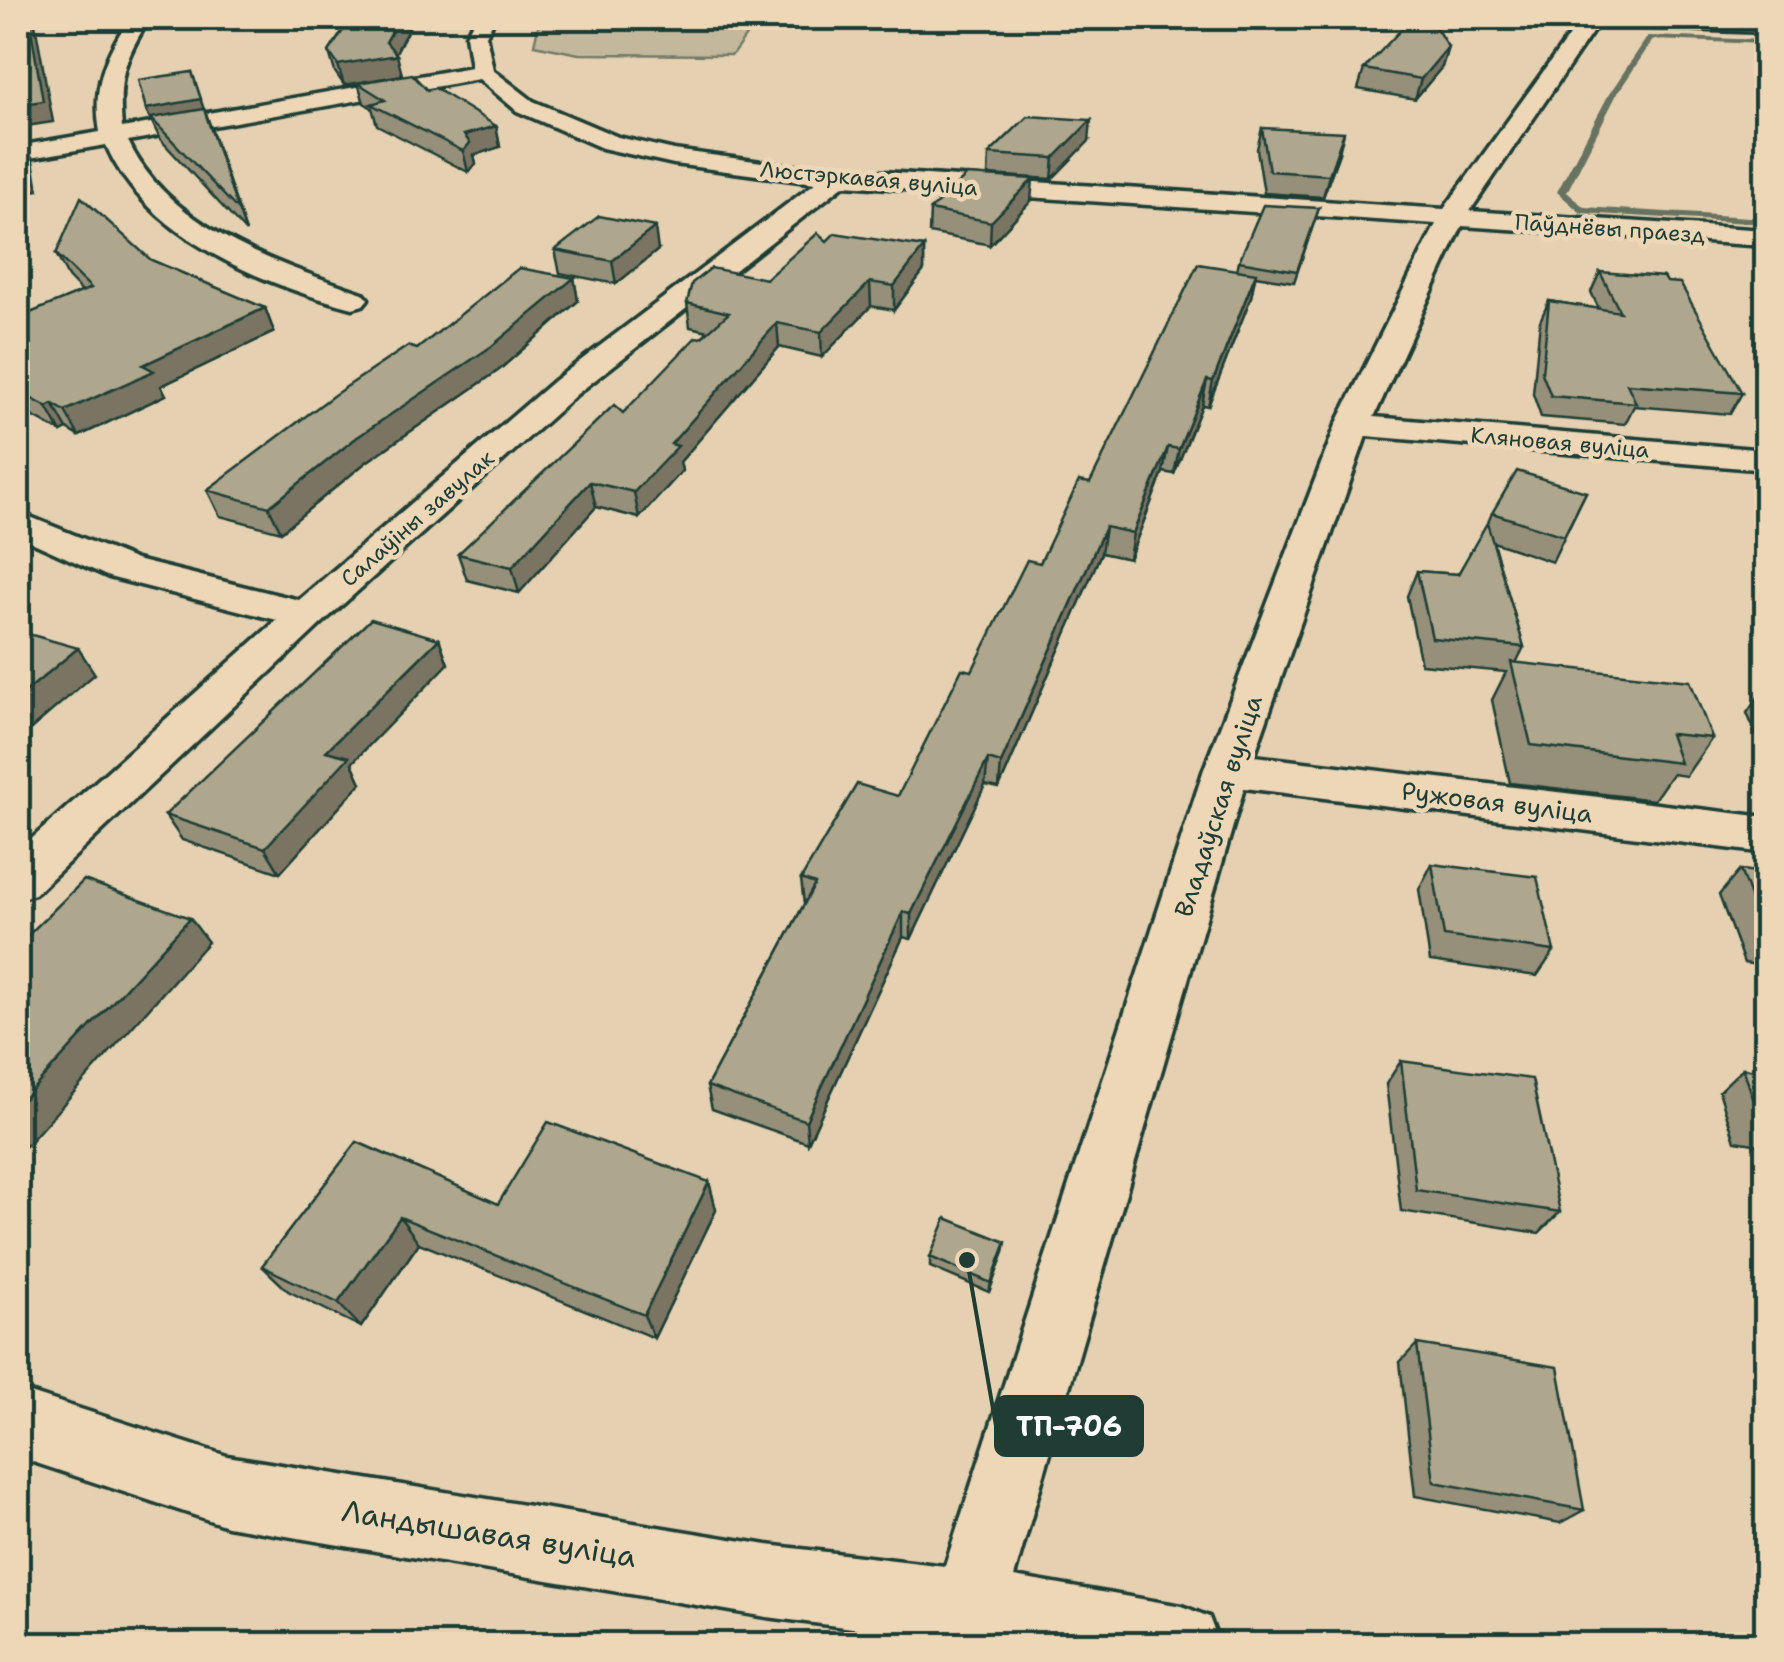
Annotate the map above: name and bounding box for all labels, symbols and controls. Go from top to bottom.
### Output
street label: Люстэркавая вуліца [759,155,979,202]
street label: Паўднёвы праезд [1514,207,1706,250]
street label: Кляновая вуліца [1469,420,1651,465]
street label: Салаўіны завулак [335,444,500,593]
street label: Владаўская вуліца [1166,690,1270,921]
street label: Ружовая вуліца [1399,773,1595,831]
callout: ТП-706 [996,1397,1142,1455]
text: ТП-706 [1016,1407,1122,1445]
street label: Ландышавая вуліца [339,1490,640,1577]

